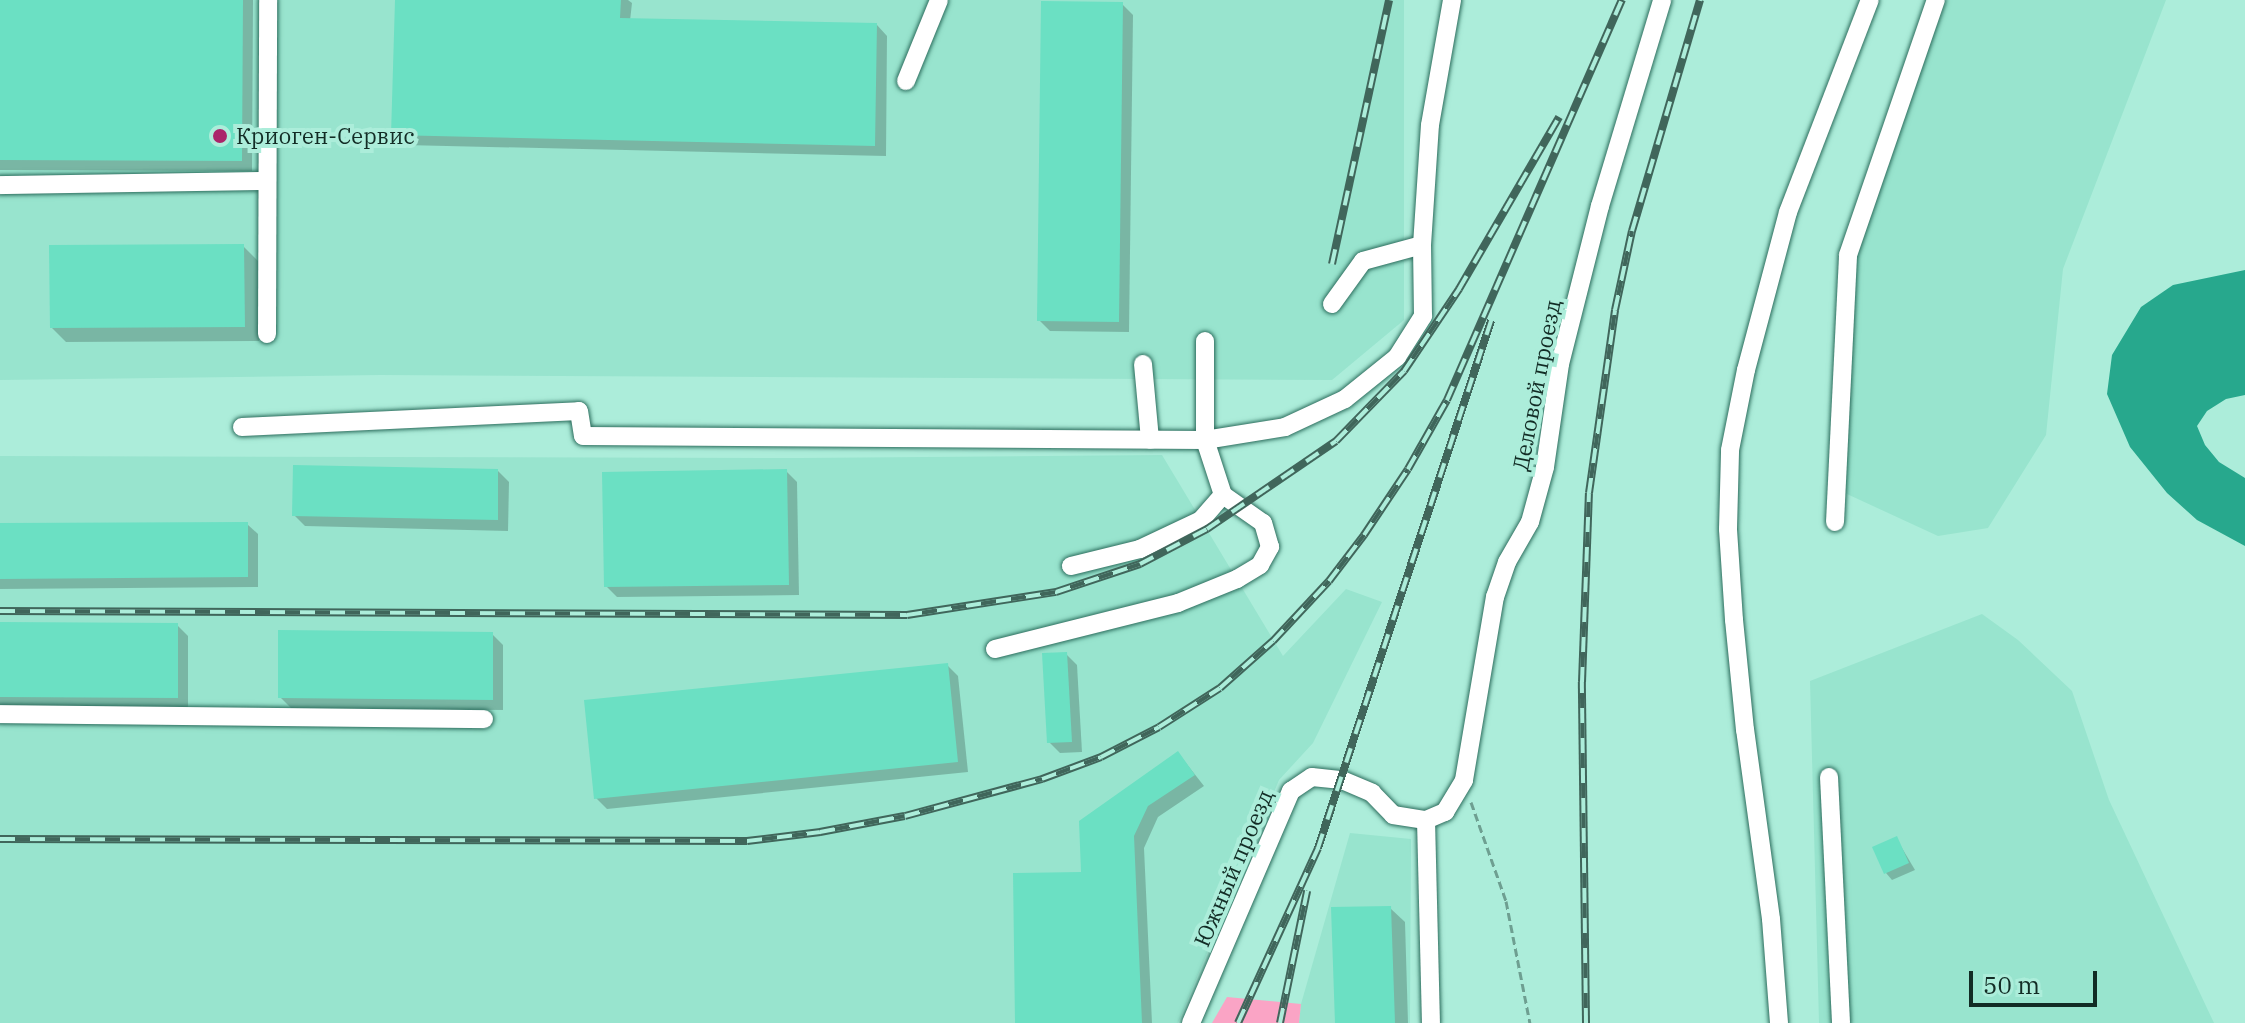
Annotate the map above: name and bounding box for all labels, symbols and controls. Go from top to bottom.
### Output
place label: Криоген-Сервис [236,123,415,149]
marker: Криоген-Сервис [211,127,229,145]
street label: Деловой проезд [1506,297,1566,473]
street label: Южный проезд [1188,786,1278,950]
scale bar [1973,955,2101,1005]
text: 50 m [1983,969,2040,1001]

